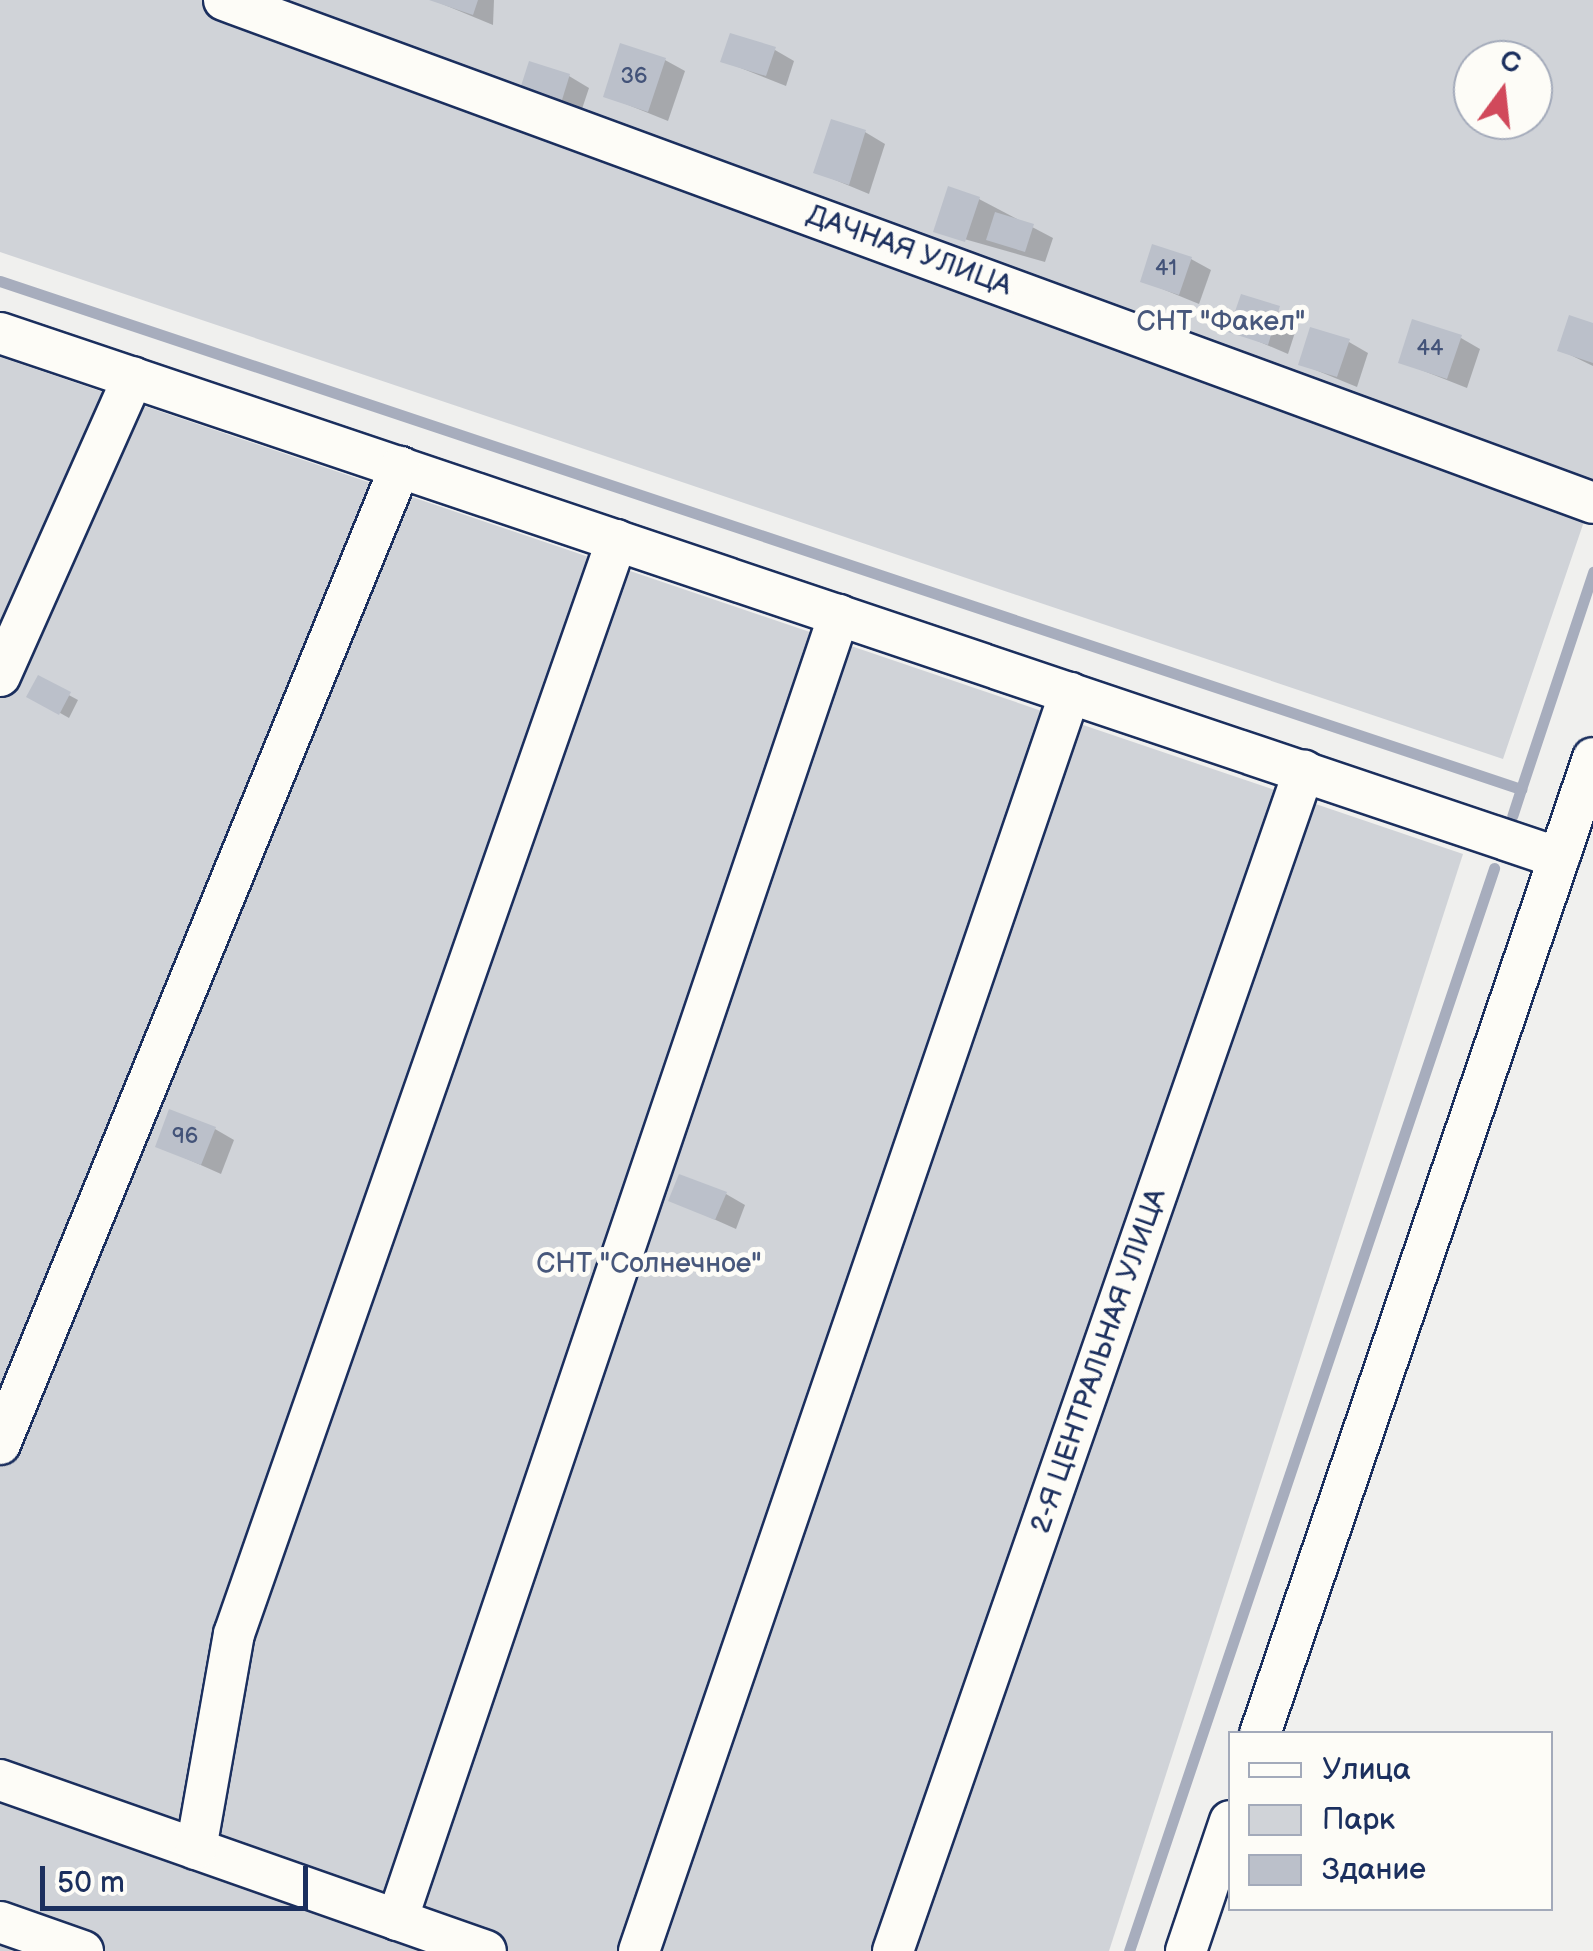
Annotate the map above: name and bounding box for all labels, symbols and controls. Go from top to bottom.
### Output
north arrow [1453,40,1553,140]
text: С [1497,44,1524,81]
house number: 36 [621,64,647,90]
street label: ДАЧНАЯ УЛИЦА [802,198,1016,304]
house number: 41 [1155,256,1177,282]
park label: СНТ "Факел" [1136,305,1306,339]
house number: 44 [1417,336,1443,362]
house number: 96 [172,1124,198,1150]
street label: 2-Я ЦЕНТРАЛЬНАЯ УЛИЦА [1024,1184,1174,1538]
park label: СНТ "Солнечное" [536,1247,762,1281]
legend [1228,1731,1553,1911]
text: Улица [1322,1752,1411,1788]
text: Парк [1322,1802,1395,1838]
scale bar [45,1846,312,1908]
text: Здание [1322,1852,1426,1888]
text: 50 m [57,1865,125,1901]

